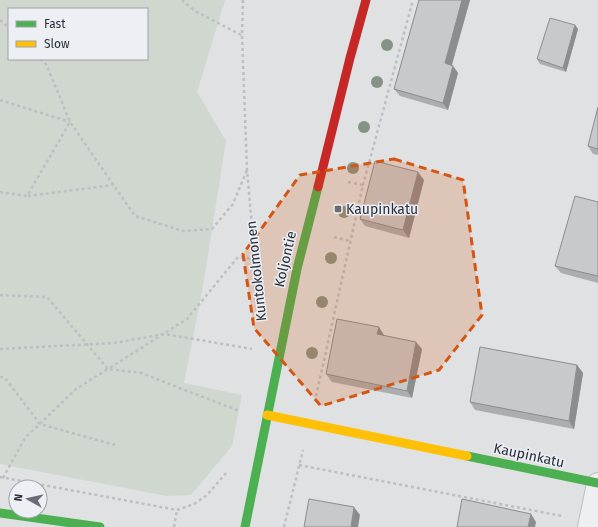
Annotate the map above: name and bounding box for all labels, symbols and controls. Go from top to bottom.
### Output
legend [8,8,148,60]
text: Fast [44,17,66,31]
text: Slow [44,37,70,51]
place label: Kaupinkatu [346,201,418,218]
marker: Kaupinkatu [333,204,343,214]
street label: Kuntokolmonen [243,220,270,322]
street label: Koljontie [271,229,300,289]
street label: Kaupinkatu [492,440,566,471]
north arrow [8,479,48,519]
text: N [12,493,26,502]

